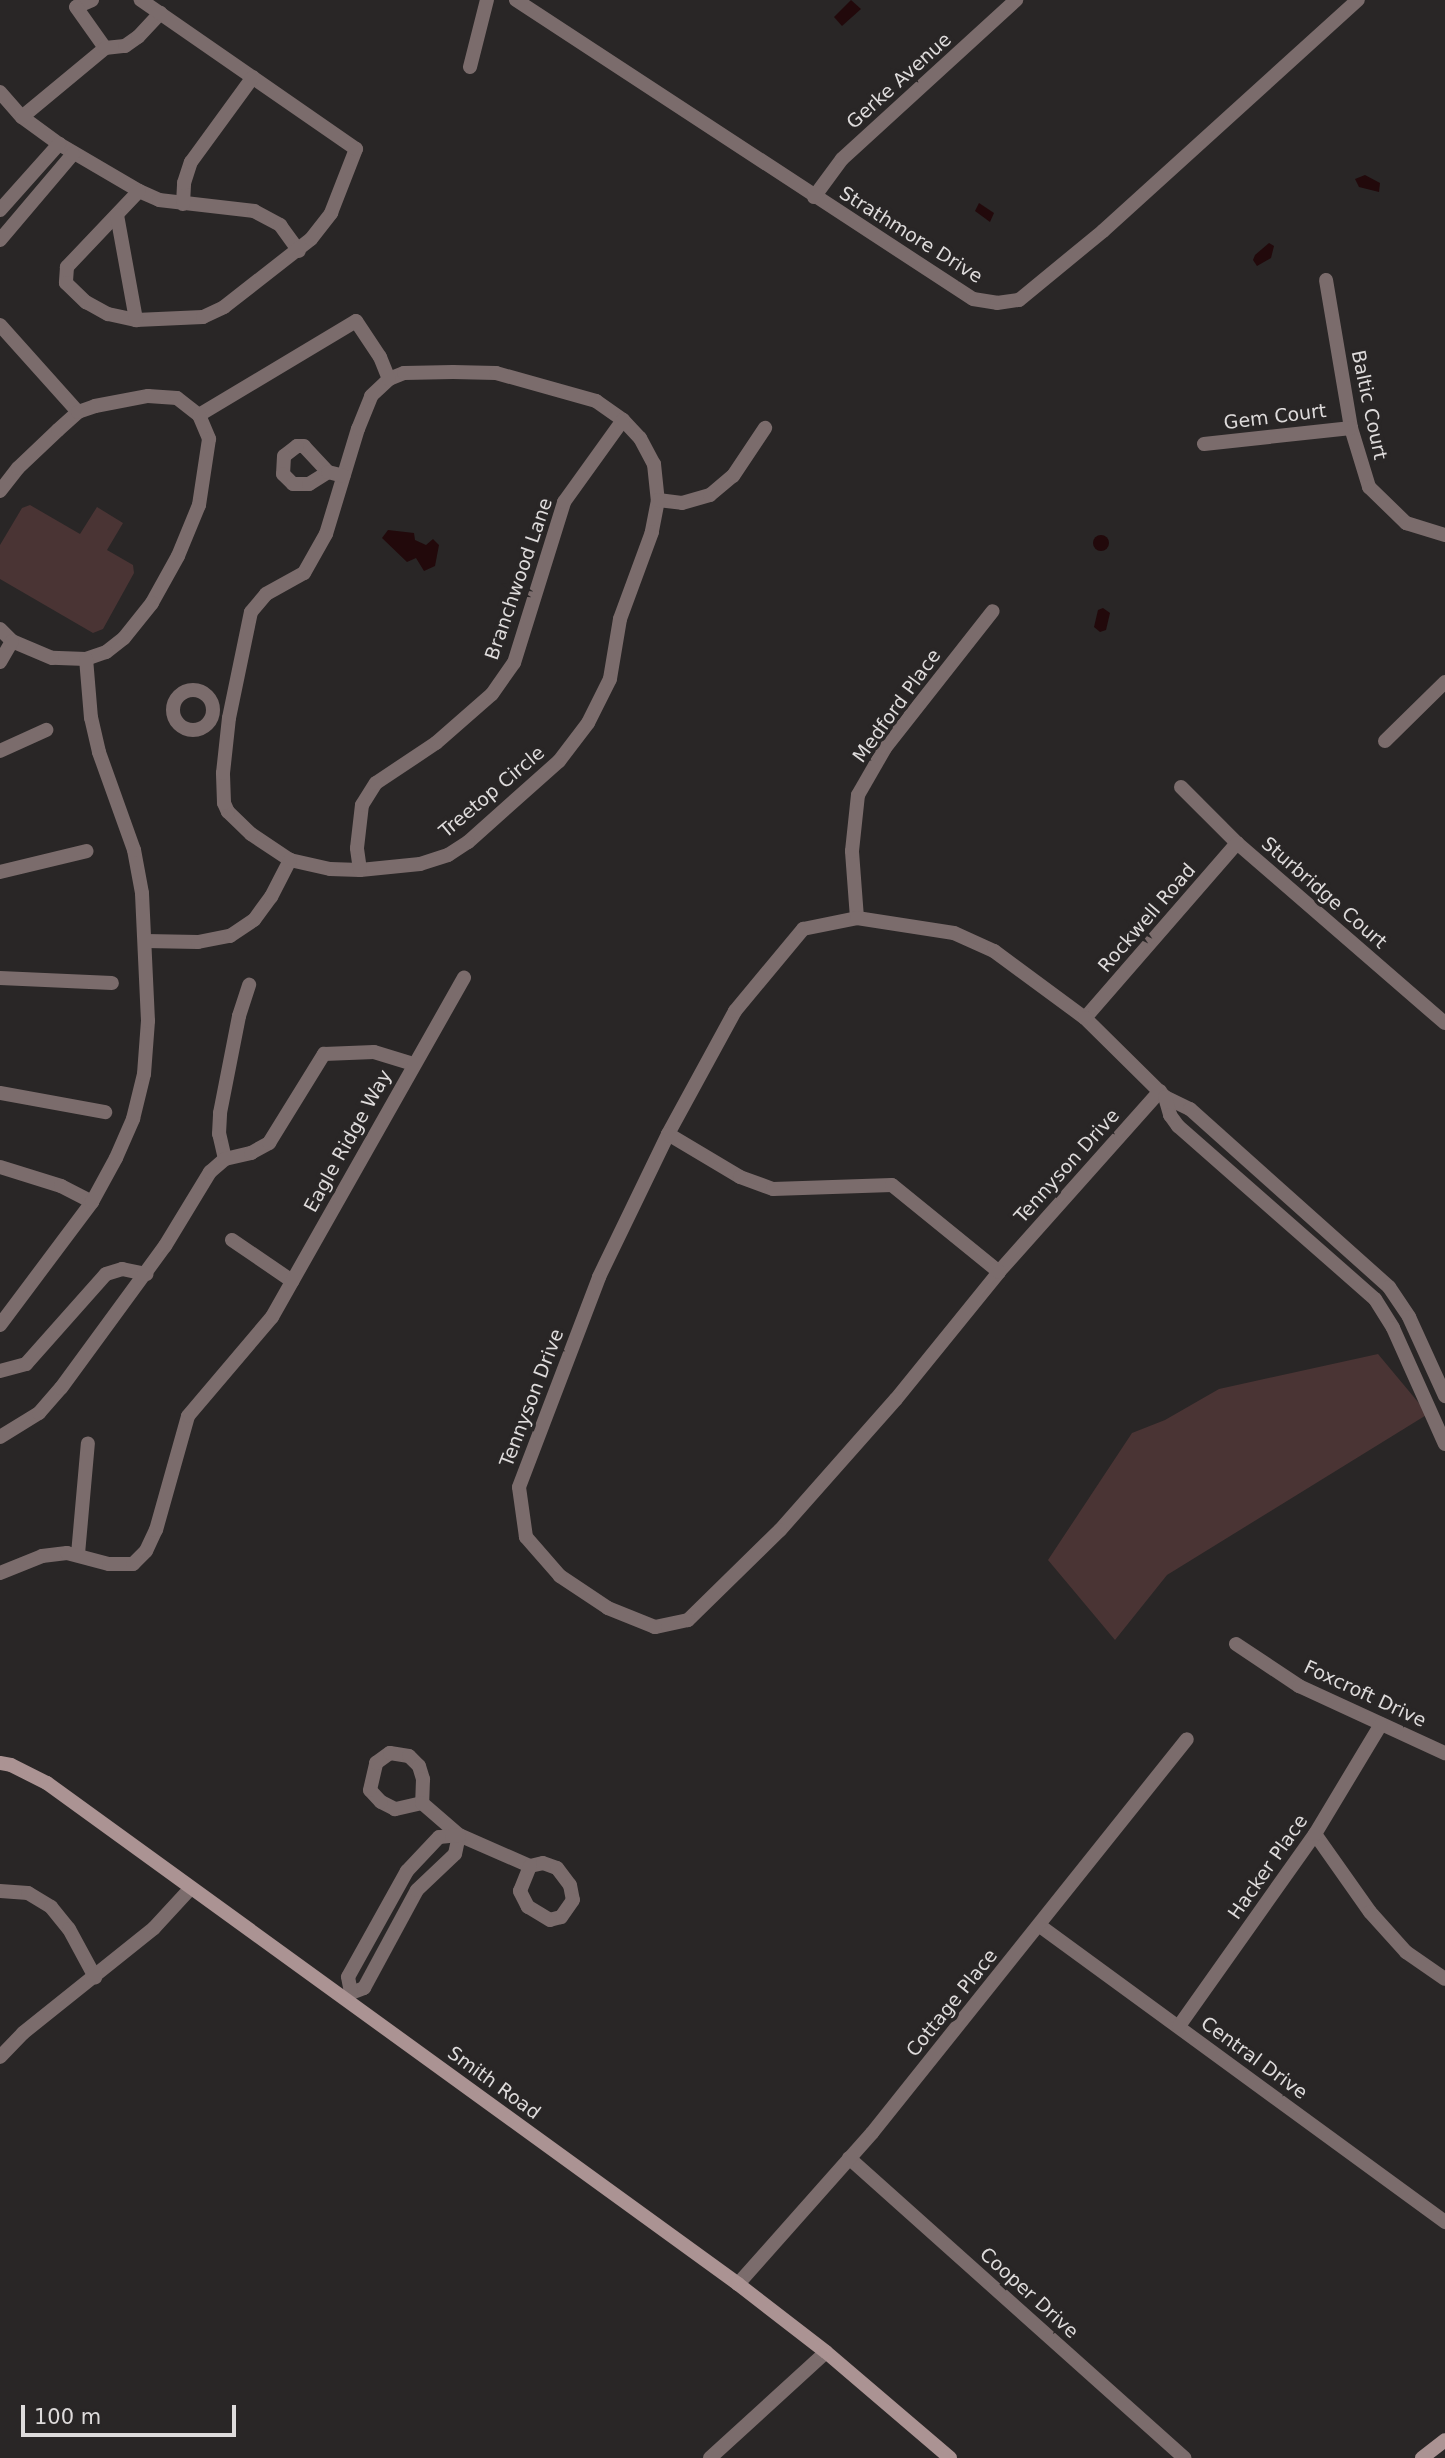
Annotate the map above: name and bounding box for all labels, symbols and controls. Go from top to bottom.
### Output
street label: Gerke Avenue [842,28,956,134]
street label: Strathmore Drive [835,182,987,288]
street label: Baltic Court [1346,348,1392,462]
street label: Gem Court [1222,399,1328,435]
street label: Branchwood Lane [481,495,557,663]
street label: Medford Place [848,645,946,767]
street label: Treetop Circle [435,741,549,843]
street label: Sturbridge Court [1257,832,1391,954]
street label: Rockwell Road [1093,859,1201,977]
street label: Eagle Ridge Way [299,1066,397,1216]
street label: Tennyson Drive [1010,1104,1124,1228]
street label: Tennyson Drive [495,1326,569,1470]
street label: Foxcroft Drive [1300,1656,1430,1732]
street label: Hacker Place [1223,1810,1313,1924]
street label: Cottage Place [902,1945,1002,2061]
street label: Central Drive [1196,2012,1312,2104]
street label: Smith Road [443,2042,545,2124]
street label: Cooper Drive [975,2243,1083,2343]
scale bar [24,2392,240,2436]
text: 100 m [34,2405,101,2429]

